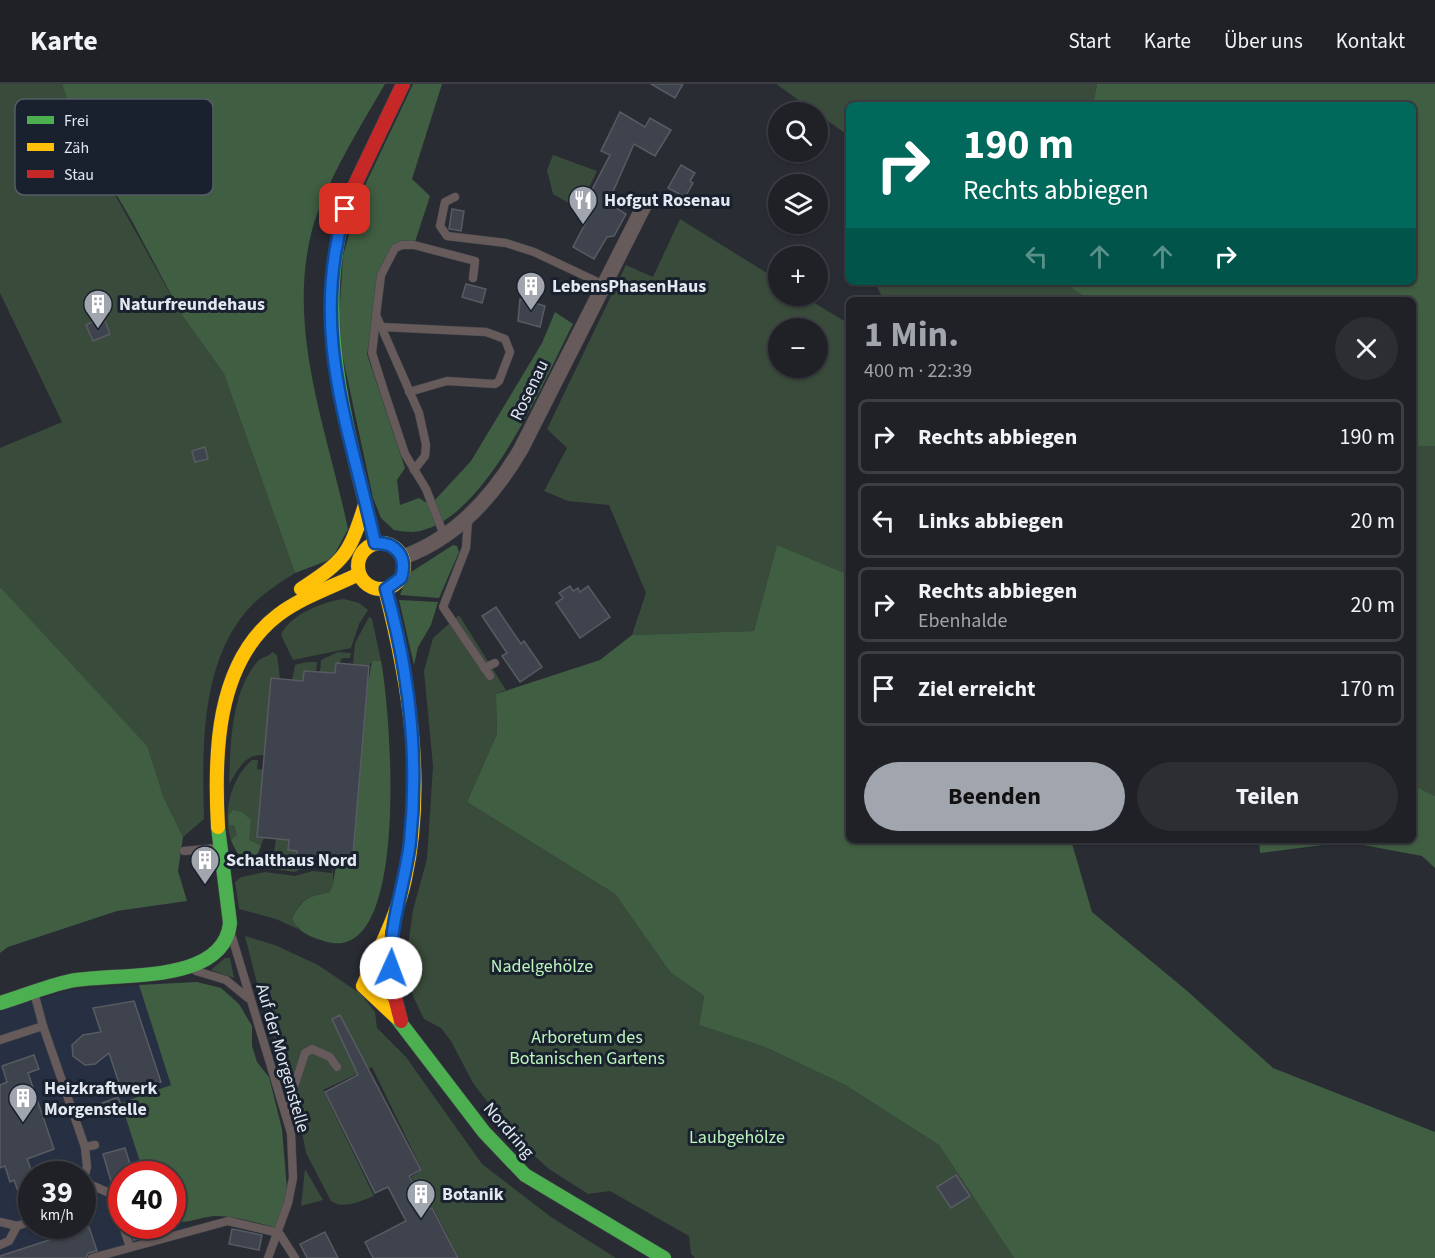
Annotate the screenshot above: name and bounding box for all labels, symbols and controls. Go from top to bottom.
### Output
text: Karte [30,21,98,61]
text: Start [1068,26,1111,56]
text: Karte [1144,26,1191,56]
text: Über uns [1224,26,1303,56]
text: Kontakt [1336,26,1405,56]
legend [15,99,213,195]
map controls [768,102,828,378]
button: search [768,102,828,162]
text: Frei [64,110,89,132]
text: 190 m [963,115,1074,175]
icon: right [864,126,942,204]
text: Zäh [64,137,89,159]
text: Stau [64,164,94,186]
text: Rechts abbiegen [963,171,1149,210]
button: layers [768,174,828,234]
pin [319,183,370,234]
restaurant icon: Hofgut Rosenau [567,184,599,226]
place label: Hofgut Rosenau [604,188,730,213]
icon: arrive [328,192,361,225]
icon: left [1020,240,1053,273]
icon: ahead [1083,240,1116,273]
icon: ahead [1146,240,1179,273]
icon: right [1209,240,1242,273]
button: + [768,246,828,306]
building icon: LebensPhasenHaus [515,270,547,312]
place label: LebensPhasenHaus [552,274,706,299]
building icon: Naturfreundehaus [82,288,114,330]
place label: Naturfreundehaus [119,292,265,317]
text: 1 Min. [864,309,959,360]
button: close [1335,317,1398,380]
button: − [768,318,828,378]
street label: Rosenau [504,356,555,425]
text: 400 m · 22:39 [864,357,972,385]
icon: right [867,420,900,453]
text: Rechts abbiegen [918,421,1077,453]
text: 190 m [1340,421,1395,453]
icon: left [867,504,900,537]
text: Links abbiegen [918,505,1064,537]
text: 20 m [1350,505,1395,537]
text: Rechts abbiegen [918,575,1077,607]
icon: right [867,588,900,621]
text: 20 m [1350,589,1395,621]
text: Ebenhalde [918,607,1008,635]
icon: arrive [867,672,900,705]
text: Ziel erreicht [918,673,1036,705]
text: 170 m [1340,673,1395,705]
button: Beenden [864,762,1125,831]
button: Teilen [1137,762,1398,831]
building icon: Schalthaus Nord [189,844,221,886]
place label: Schalthaus Nord [226,848,357,873]
position arrow [359,936,423,1000]
park label: Nadelgehölze [491,954,593,979]
street label: Auf der Morgenstelle [249,981,316,1135]
park label: Arboretum des Botanischen Gartens [509,1025,665,1071]
place label: Heizkraftwerk Morgenstelle [44,1076,157,1122]
building icon: Heizkraftwerk Morgenstelle [7,1082,39,1124]
street label: Nordring [477,1097,540,1164]
park label: Laubgehölze [689,1125,785,1150]
speed limit sign: 40 [108,1161,186,1239]
text: 39 [41,1171,73,1214]
building icon: Botanik [405,1178,437,1220]
place label: Botanik [442,1182,504,1207]
text: km/h [40,1205,74,1226]

